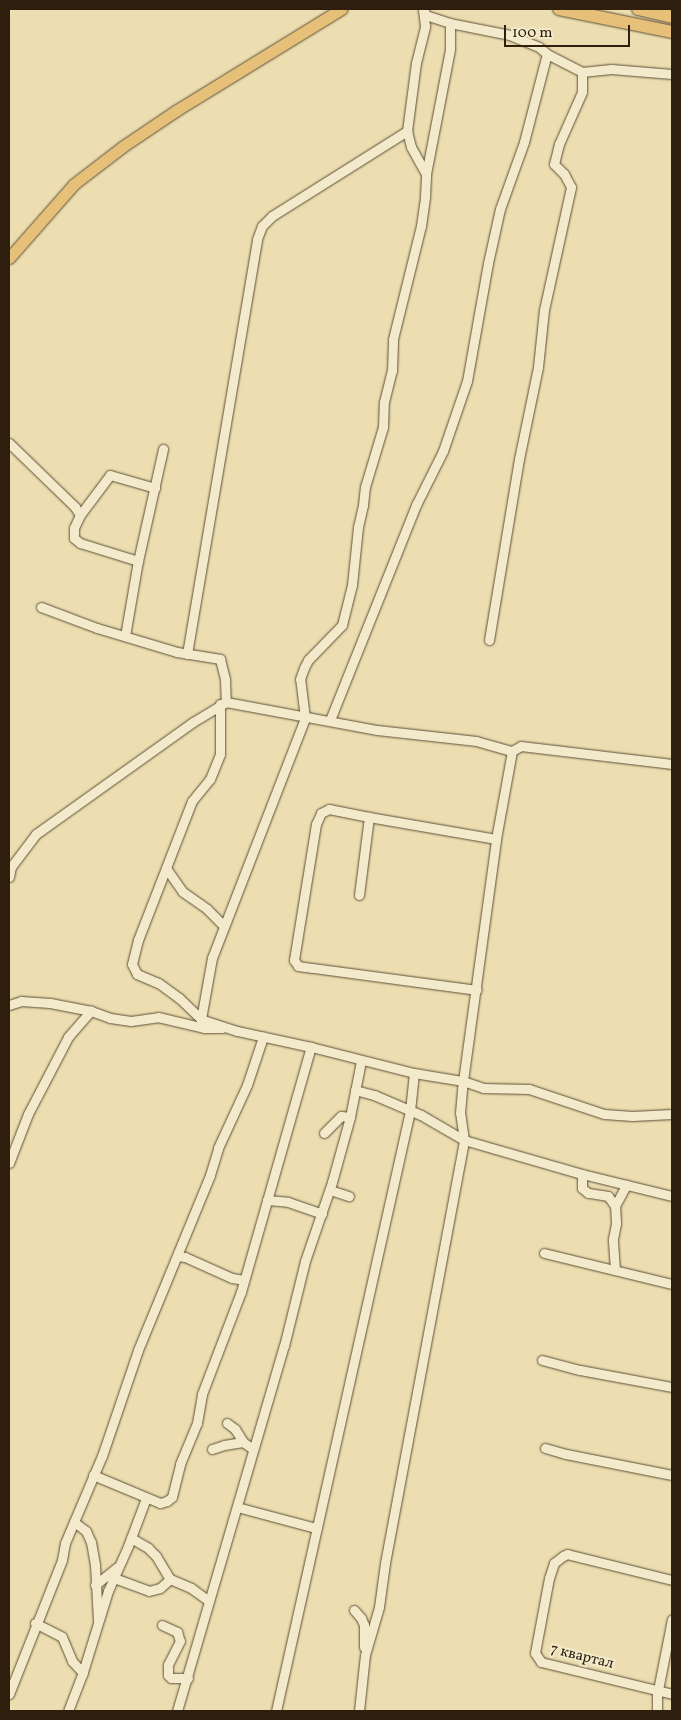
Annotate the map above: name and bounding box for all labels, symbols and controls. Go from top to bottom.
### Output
scale bar [506,15,632,47]
text: 100 m [512,23,552,44]
street label: 7 квартал [548,1640,616,1674]

